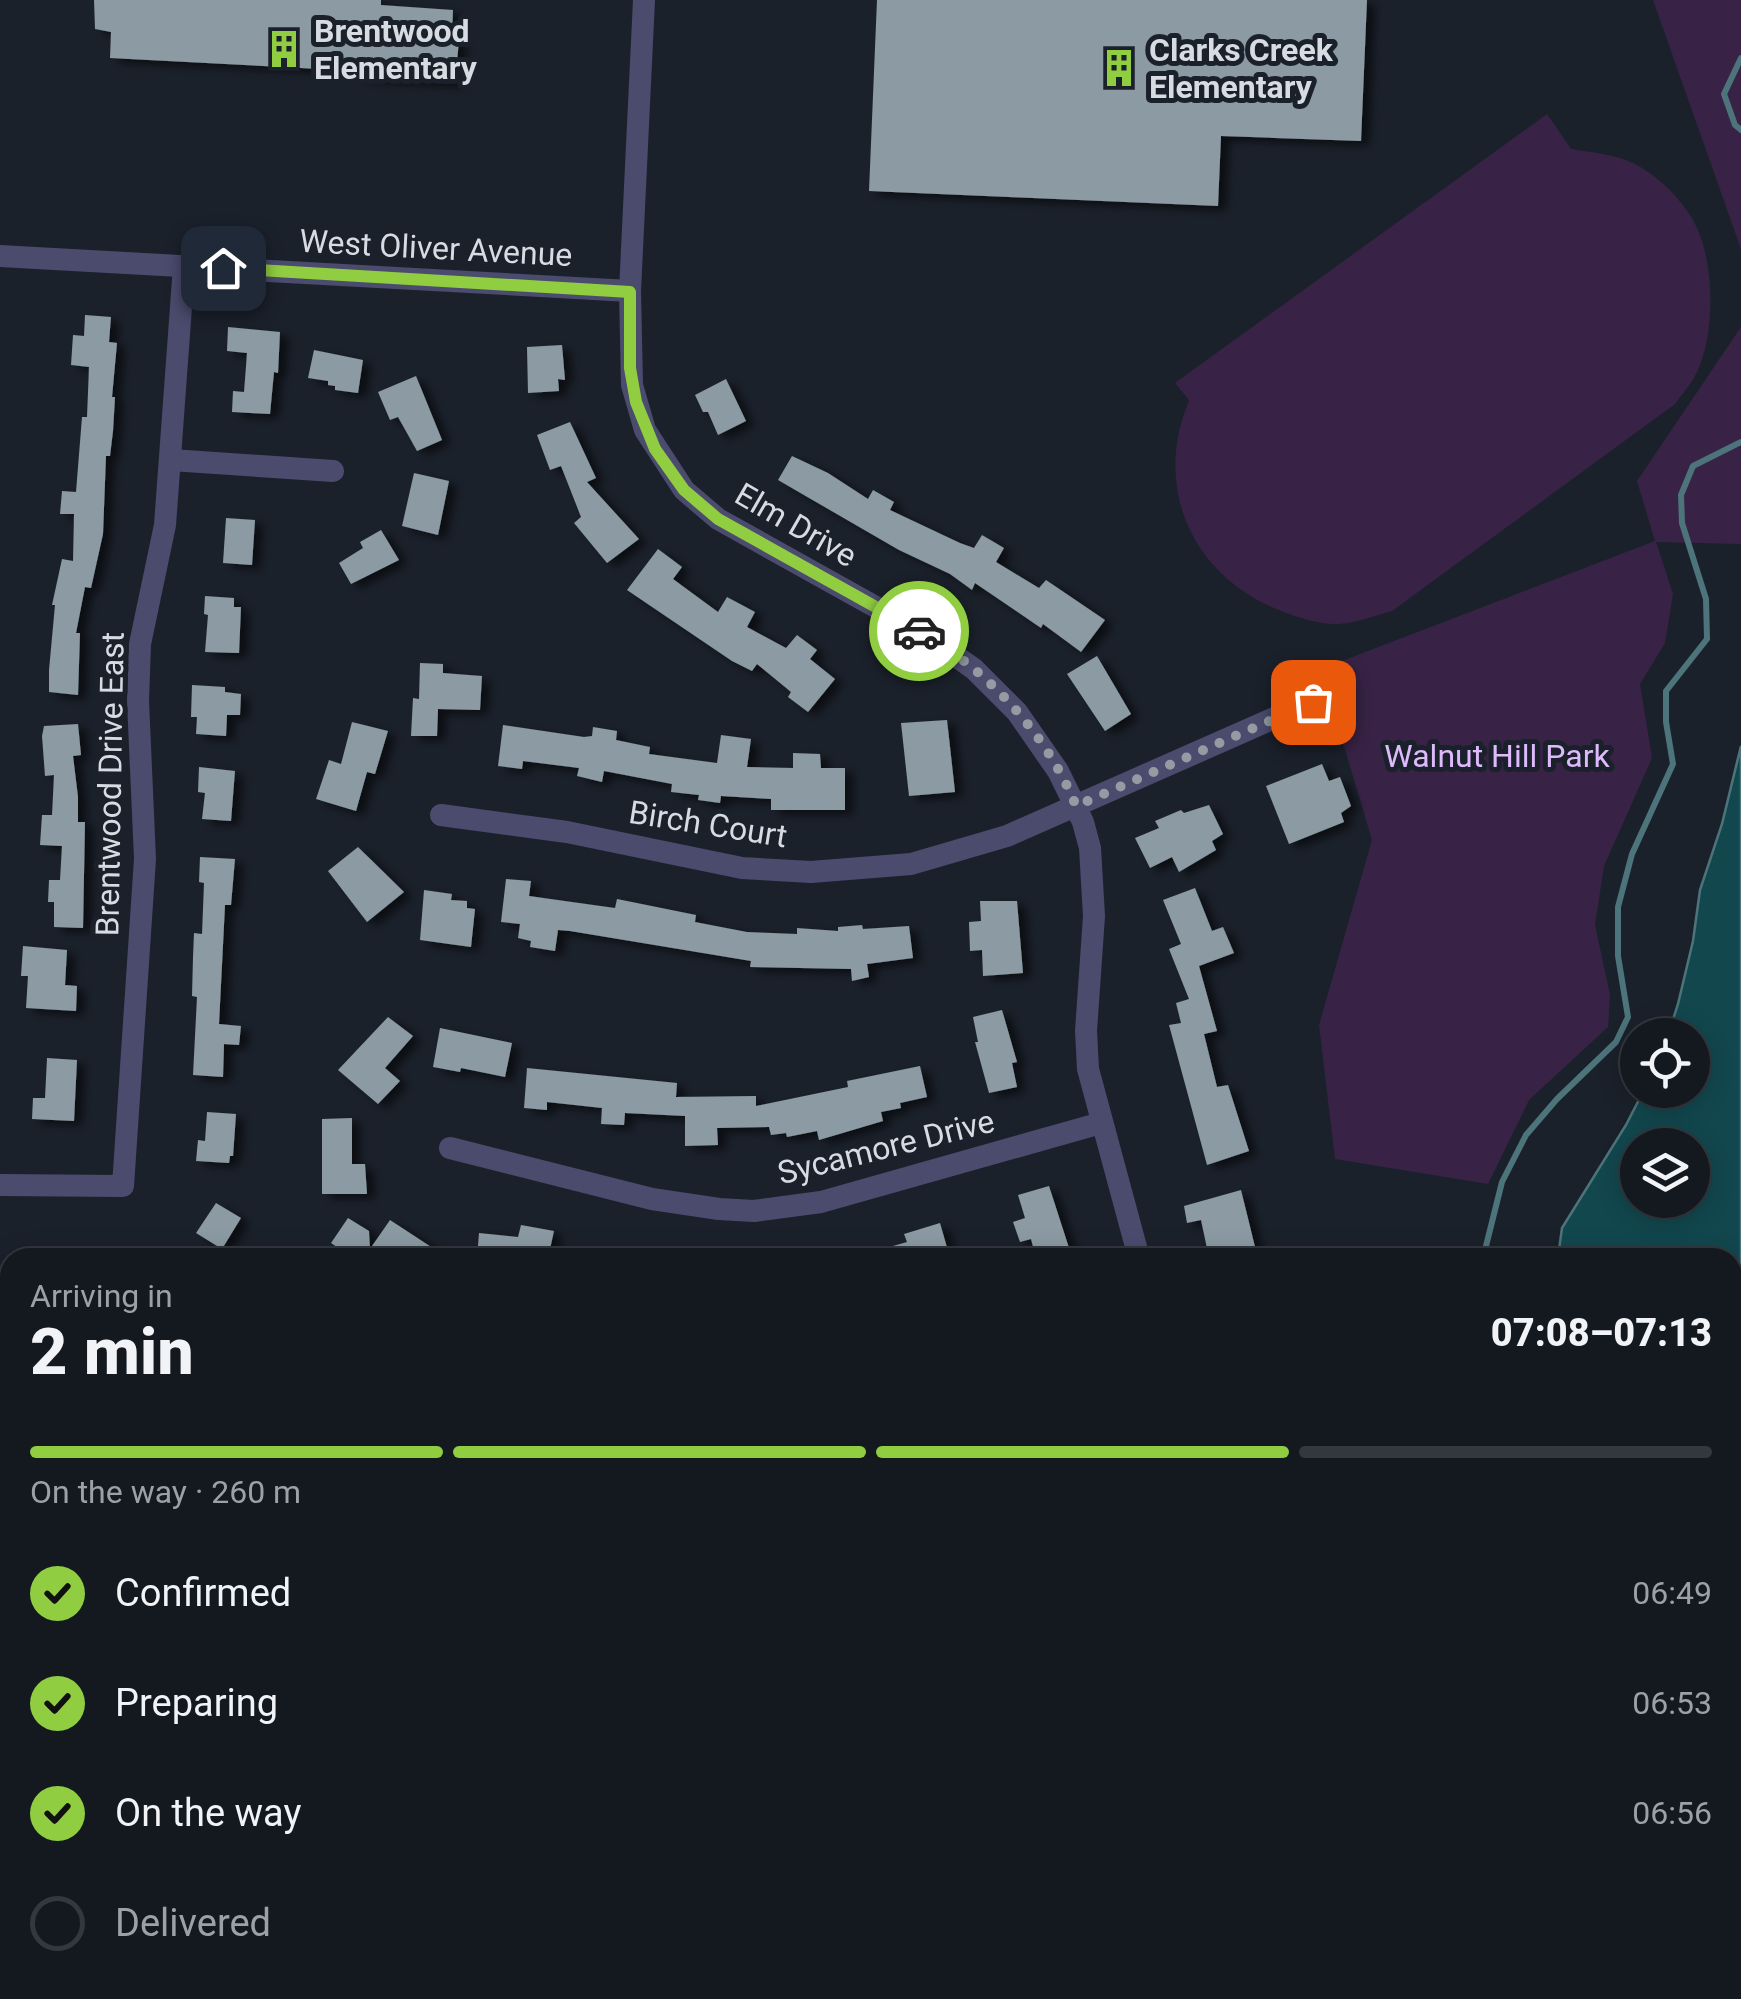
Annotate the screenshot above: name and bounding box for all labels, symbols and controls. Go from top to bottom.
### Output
place label: Brentwood Elementary [314,12,478,87]
building icon: Brentwood Elementary [263,28,305,70]
place label: Clarks Creek Elementary [1149,31,1334,106]
building icon: Clarks Creek Elementary [1098,47,1140,89]
street label: West Oliver Avenue [299,222,573,274]
pin [181,226,266,311]
icon: home [196,241,251,296]
street label: Elm Drive [729,475,863,575]
courier [869,581,969,681]
icon: car [892,604,947,659]
street label: Brentwood Drive East [88,631,132,937]
pin [1271,660,1356,745]
icon: bag [1286,675,1341,730]
park label: Walnut Hill Park [1384,737,1610,775]
street label: Birch Court [626,793,790,855]
map controls [1620,1018,1710,1218]
button: locate [1620,1018,1710,1108]
street label: Sycamore Drive [774,1102,998,1192]
button: layers [1620,1128,1710,1218]
text: Arriving in [30,1277,173,1315]
text: 07:08–07:13 [1491,1311,1712,1355]
text: 2 min [30,1314,194,1390]
text: On the way · 260 m [30,1473,301,1511]
icon: check [30,1566,85,1621]
text: Confirmed [115,1571,291,1615]
text: 06:49 [1632,1574,1712,1612]
icon: check [30,1676,85,1731]
text: Preparing [115,1681,278,1725]
text: 06:53 [1632,1684,1712,1722]
icon: check [30,1786,85,1841]
text: On the way [115,1791,301,1835]
text: 06:56 [1632,1794,1712,1832]
text: Delivered [115,1901,271,1945]

